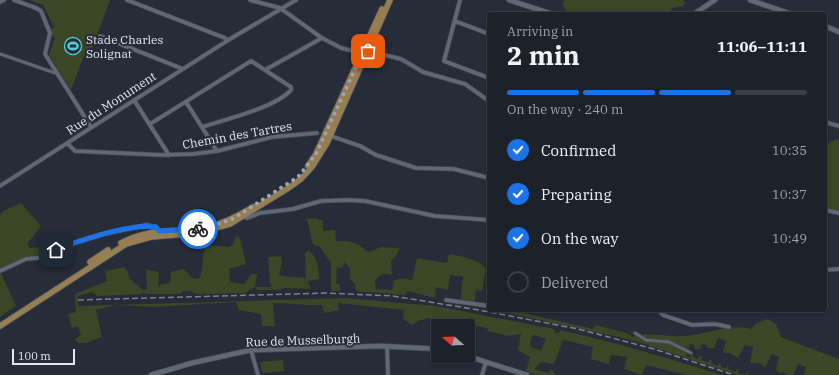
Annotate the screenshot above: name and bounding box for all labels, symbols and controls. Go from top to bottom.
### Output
text: Arriving in [507,23,573,40]
place label: Stade Charles Solignat [86,32,164,61]
pin [351,34,385,68]
sports icon: Stade Charles Solignat [63,36,83,56]
text: 11:06–11:11 [717,37,807,56]
text: 2 min [507,38,580,72]
icon: bag [357,40,379,62]
street label: Rue du Monument [63,68,159,138]
text: On the way · 240 m [507,101,623,118]
street label: Chemin des Tartres [181,118,293,152]
icon: check [507,139,529,161]
text: Confirmed [541,141,616,160]
text: 10:35 [772,142,807,159]
icon: check [507,183,529,205]
text: Preparing [541,185,612,204]
text: 10:37 [772,186,807,203]
courier [178,209,218,249]
icon: bike [187,218,209,240]
icon: check [507,227,529,249]
text: On the way [541,229,619,248]
text: 10:49 [772,230,807,247]
pin [39,233,73,267]
icon: home [45,239,67,261]
text: Delivered [541,273,609,292]
north arrow [431,319,475,363]
map controls [431,319,475,363]
street label: Rue de Musselburgh [245,330,361,349]
scale bar [12,347,75,366]
text: 100 m [18,349,51,363]

